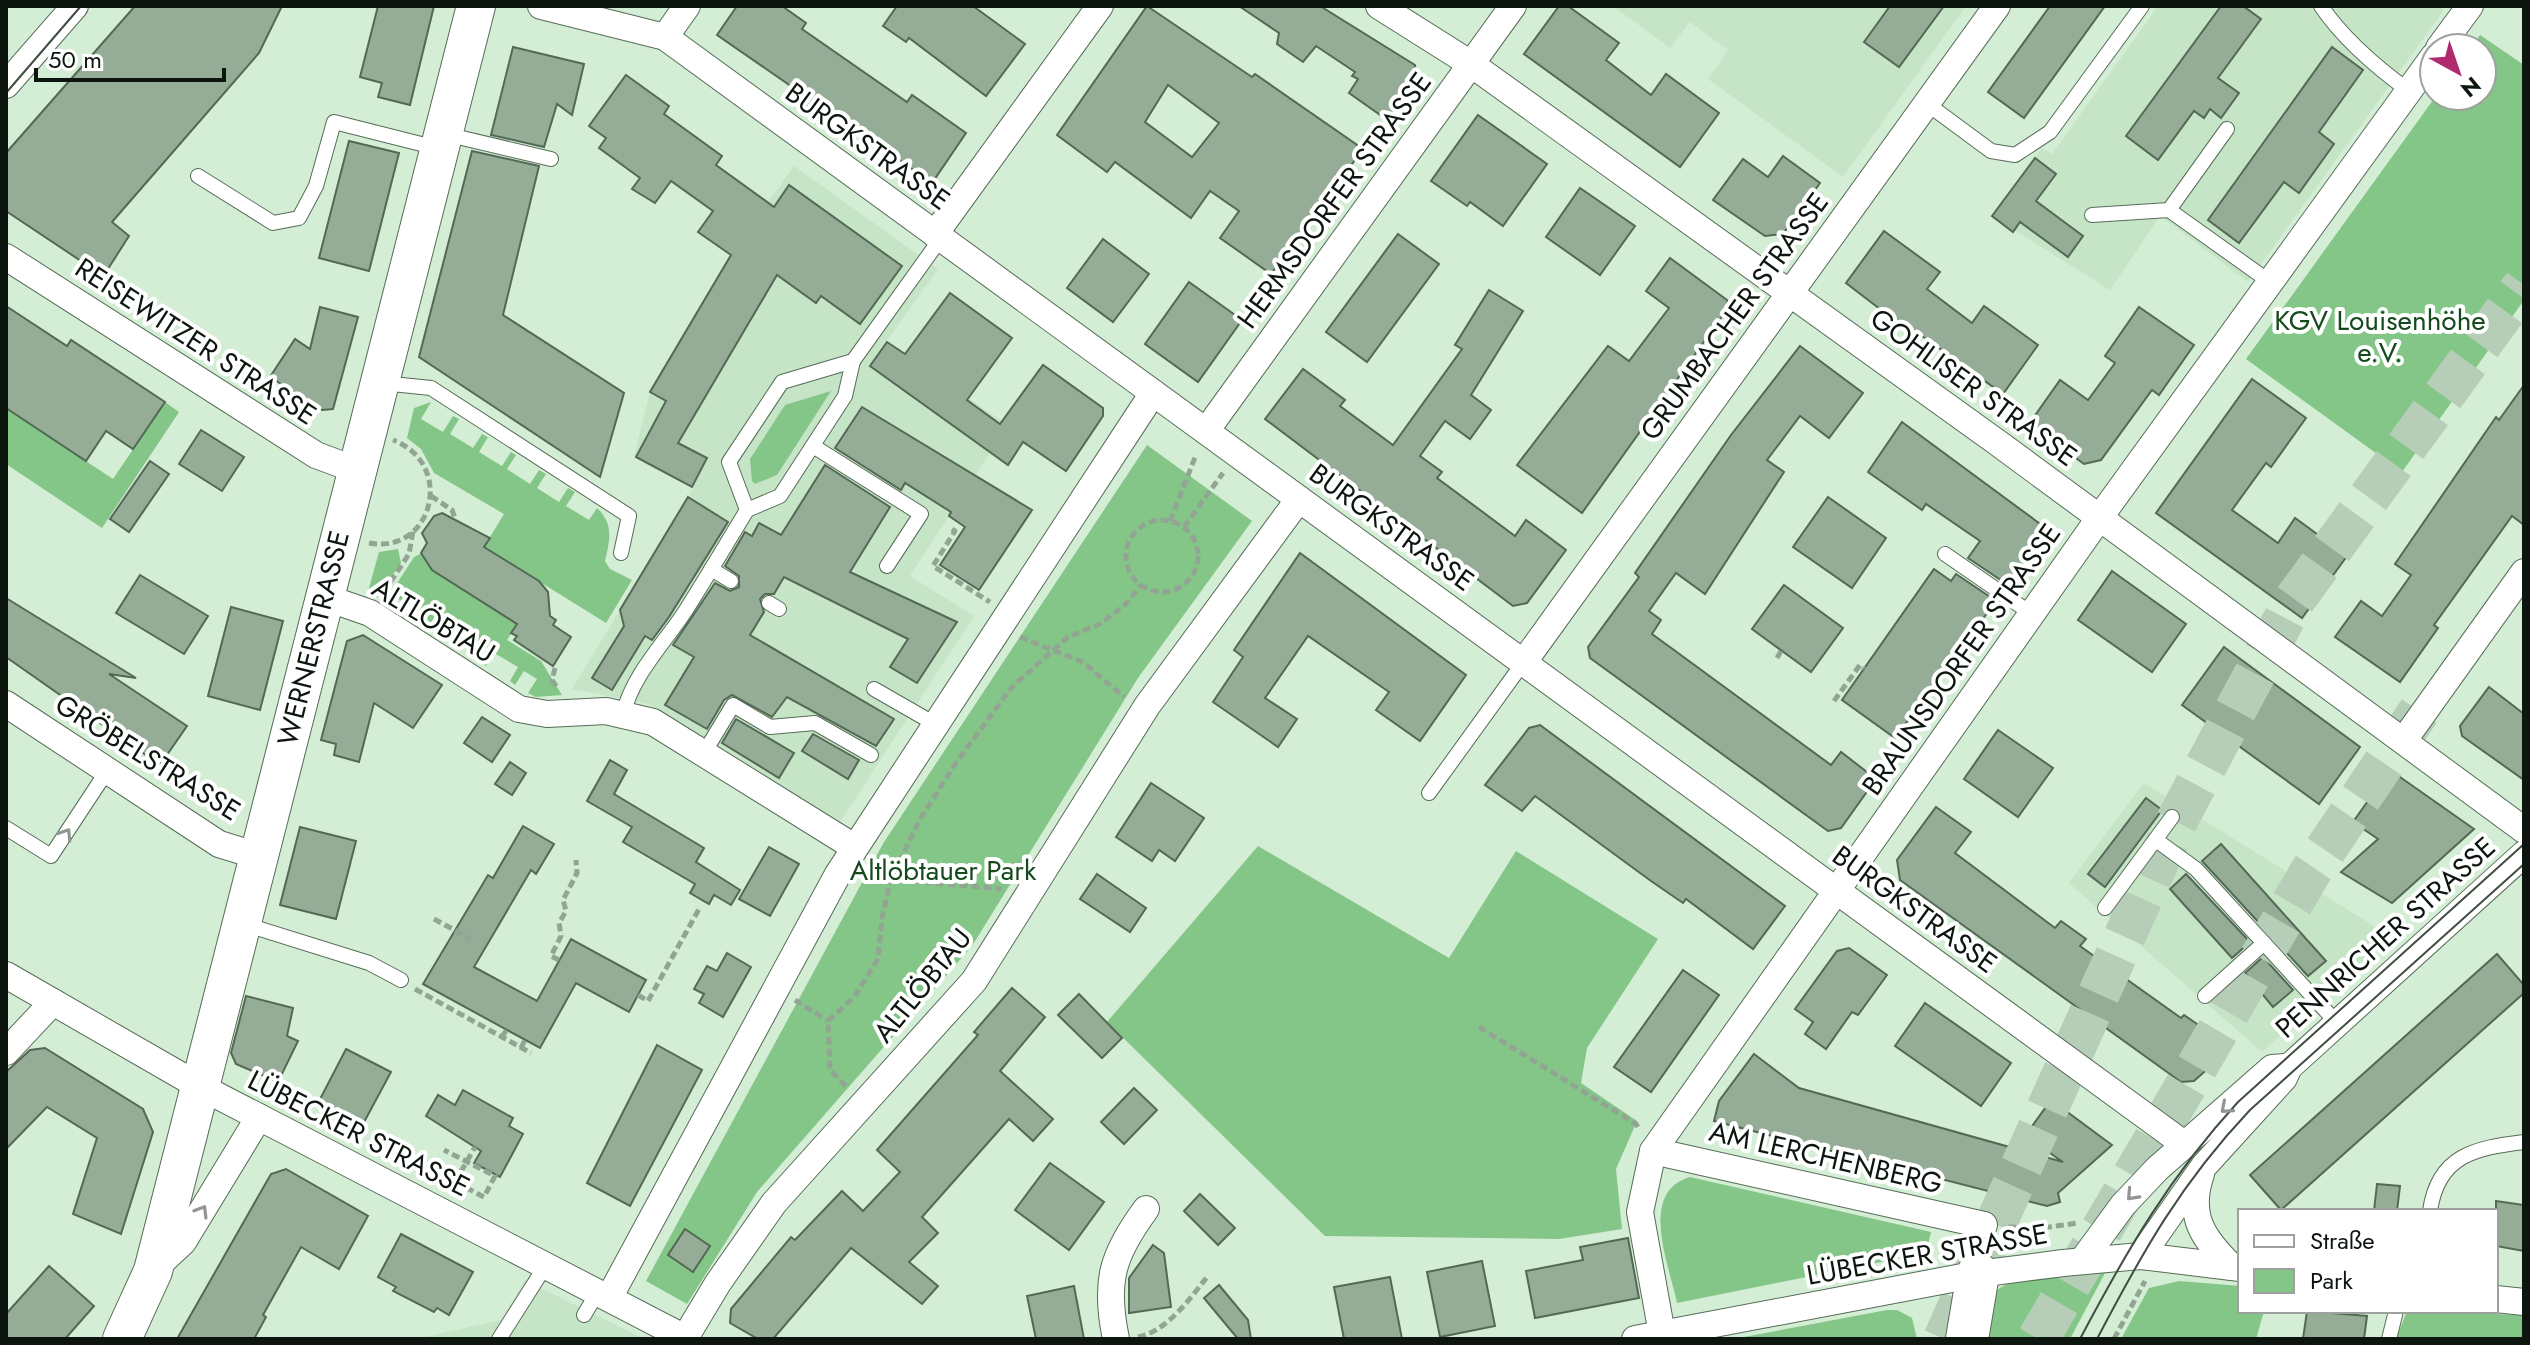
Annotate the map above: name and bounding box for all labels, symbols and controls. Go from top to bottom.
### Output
scale bar [36,32,224,82]
north arrow [2418,32,2498,112]
text: 50 m [48,42,102,77]
street label: HERMSDORFER STRASSE [1227,64,1442,337]
text: N [2454,69,2488,105]
street label: BURGKSTRASSE [777,73,959,220]
street label: GRUMBACHER STRASSE [1630,184,1838,449]
street label: REISEWITZER STRASSE [67,248,325,435]
street label: GOHLISER STRASSE [1862,298,2086,477]
park label: KGV Louisenhöhe e.V. [2274,300,2486,373]
street label: BURGKSTRASSE [1301,454,1483,601]
street label: BRAUNSDORFER STRASSE [1852,515,2071,803]
street label: WERNERSTRASSE [267,526,360,750]
street label: ALTLÖBTAU [364,568,503,673]
street label: GRÖBELSTRASSE [47,684,248,831]
street label: PENNRICHER STRASSE [2266,827,2505,1048]
one-way arrow [56,828,71,843]
street label: BURGKSTRASSE [1824,836,2006,983]
park label: Altlöbtauer Park [850,850,1037,891]
street label: ALTLÖBTAU [863,919,981,1051]
street label: LÜBECKER STRASSE [241,1060,477,1207]
one-way arrow [2220,1098,2235,1113]
street label: AM LERCHENBERG [1705,1111,1946,1204]
one-way arrow [2127,1186,2142,1200]
one-way arrow [192,1205,207,1220]
legend [2238,1209,2498,1313]
street label: LÜBECKER STRASSE [1803,1213,2051,1296]
text: Straße [2310,1223,2375,1258]
text: Park [2310,1263,2353,1298]

